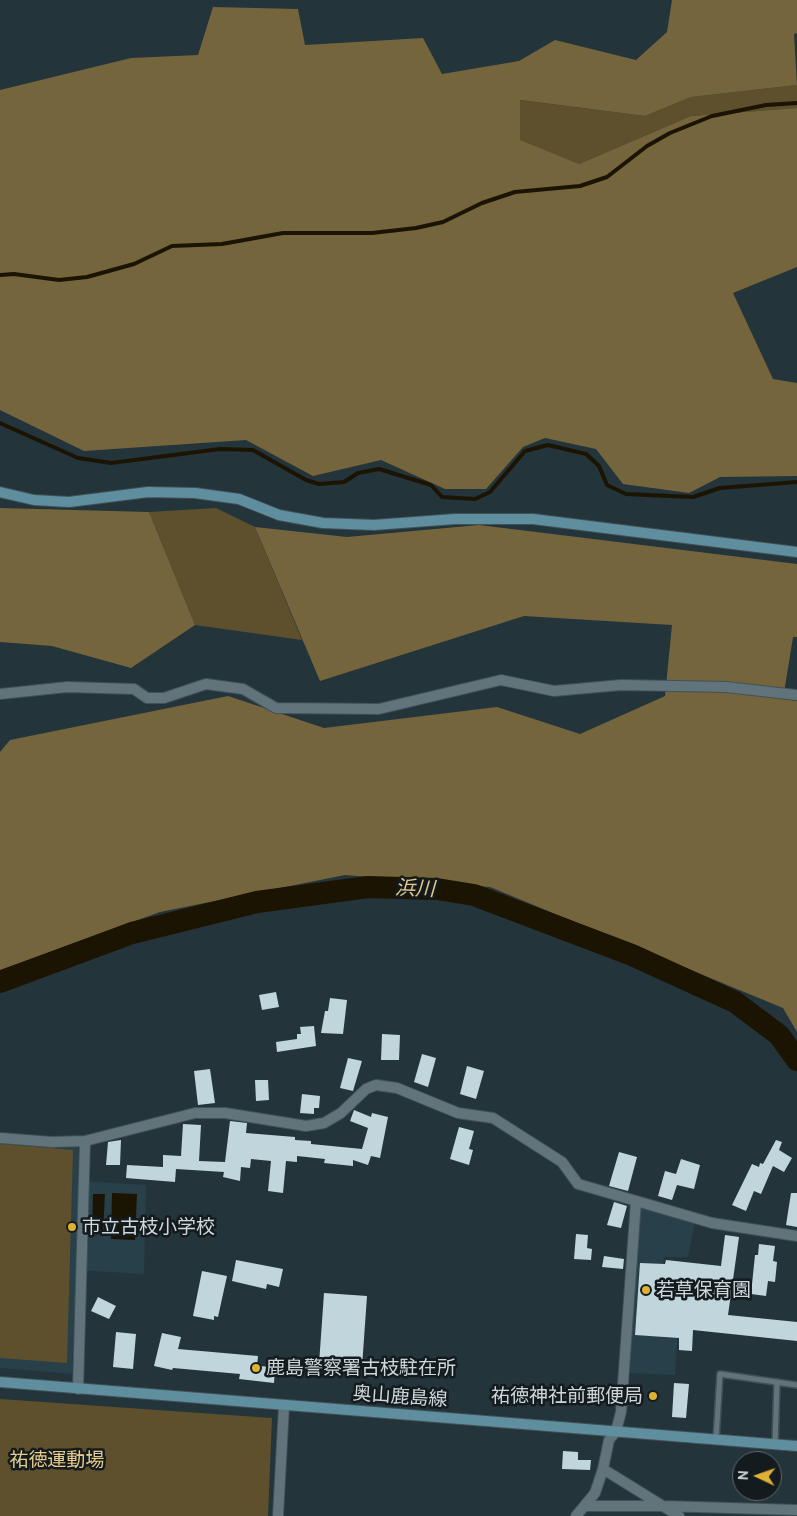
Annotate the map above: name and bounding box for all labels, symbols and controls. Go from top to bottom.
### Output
water label: 浜川 [395,876,435,902]
place label: 市立古枝小学校 [82,1216,215,1238]
marker: 市立古枝小学校 [66,1221,78,1233]
place label: 若草保育園 [656,1279,751,1301]
marker: 若草保育園 [640,1284,652,1296]
place label: 鹿島警察署古枝駐在所 [266,1357,456,1379]
marker: 鹿島警察署古枝駐在所 [250,1362,262,1374]
street label: 奥山鹿島線 [352,1382,448,1412]
place label: 祐徳神社前郵便局 [491,1385,643,1407]
marker: 祐徳神社前郵便局 [647,1390,659,1402]
park label: 祐徳運動場 [10,1449,104,1471]
north arrow [732,1451,782,1501]
text: N [734,1470,752,1481]

